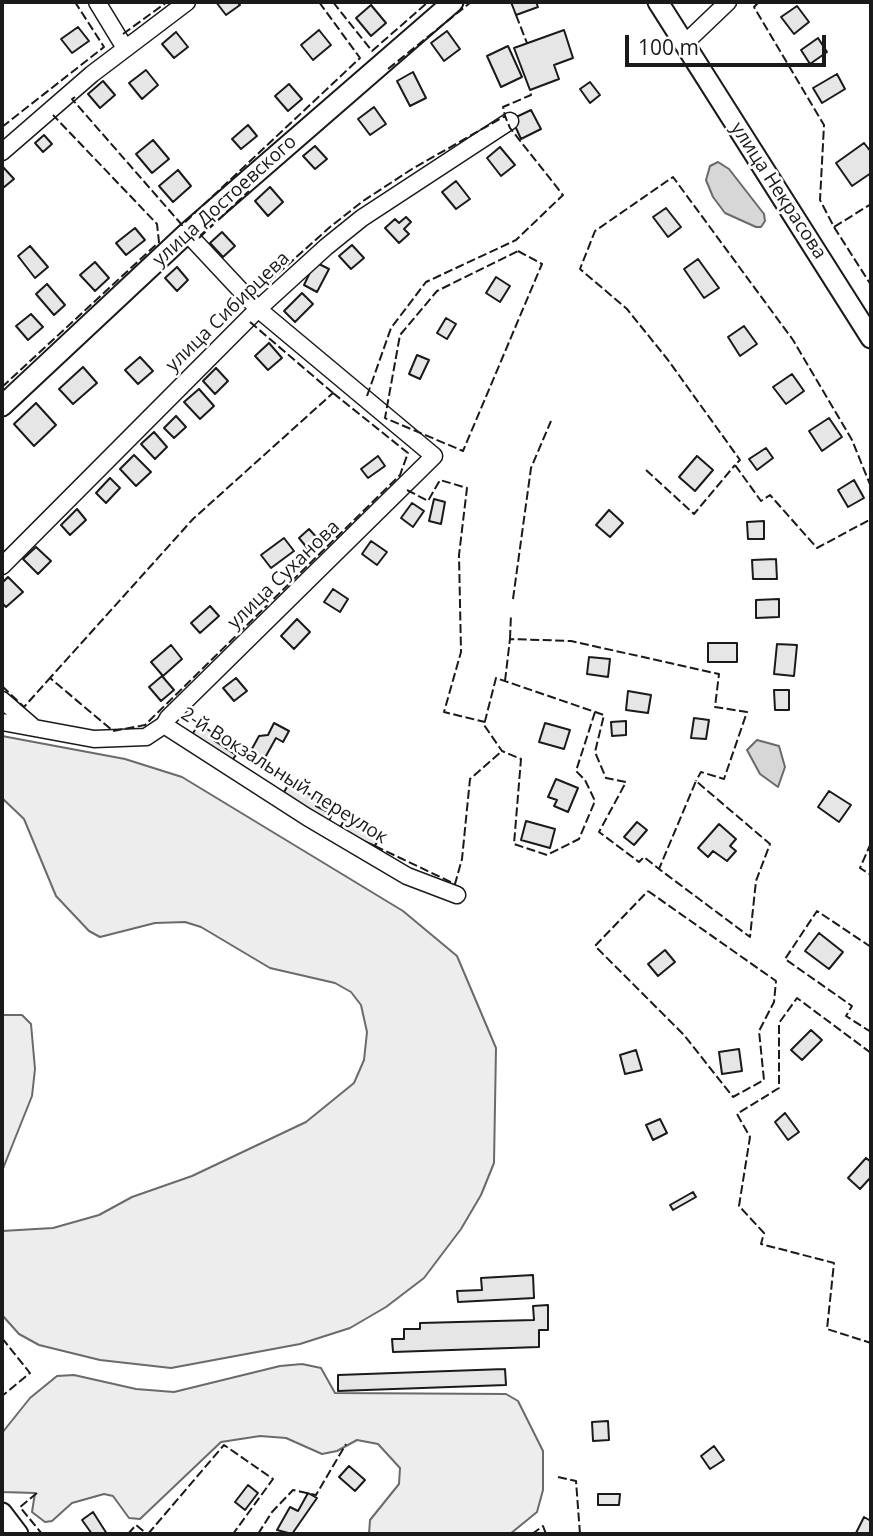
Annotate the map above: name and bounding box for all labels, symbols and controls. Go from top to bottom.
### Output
scale bar [628,21,829,65]
text: 100 m [638,33,699,61]
street label: улица Некрасова [725,118,831,264]
street label: улица Достоевского [149,131,301,271]
street label: улица Сибирцева [161,247,295,377]
street label: улица Суханова [223,516,345,634]
street label: 2-й Вокзальный переулок [176,703,392,849]

